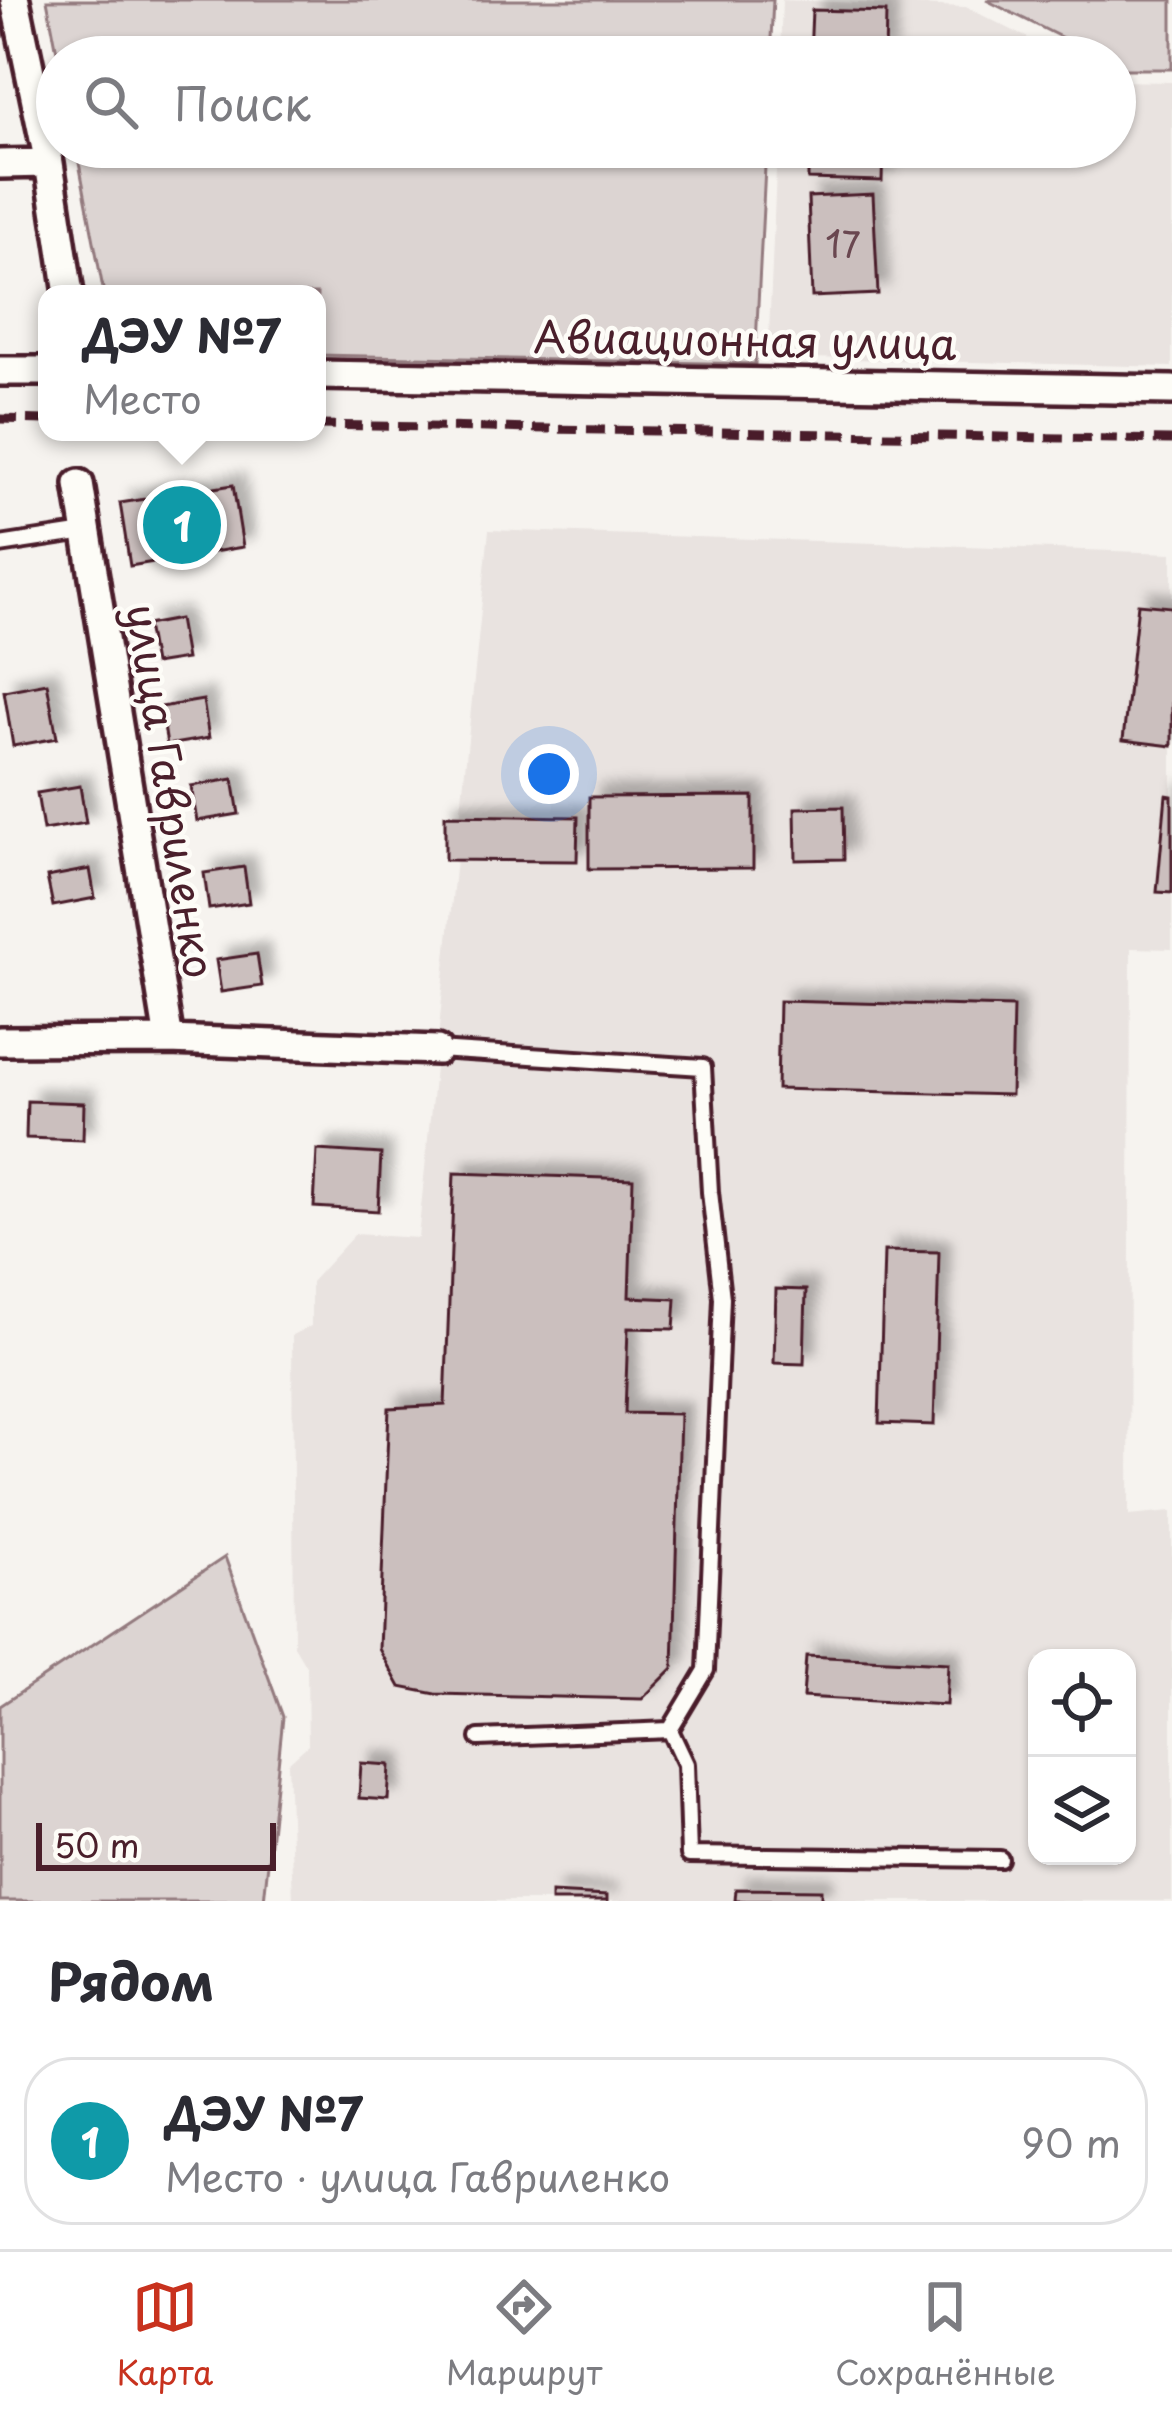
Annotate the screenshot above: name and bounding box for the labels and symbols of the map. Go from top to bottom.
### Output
house number: 17 [825,216,861,270]
street label: Авиационная улица [533,303,958,374]
pin: 1 [143,480,221,570]
street label: улица Гавриленко [112,599,233,982]
your location [519,744,579,804]
scale bar [36,1817,276,1870]

